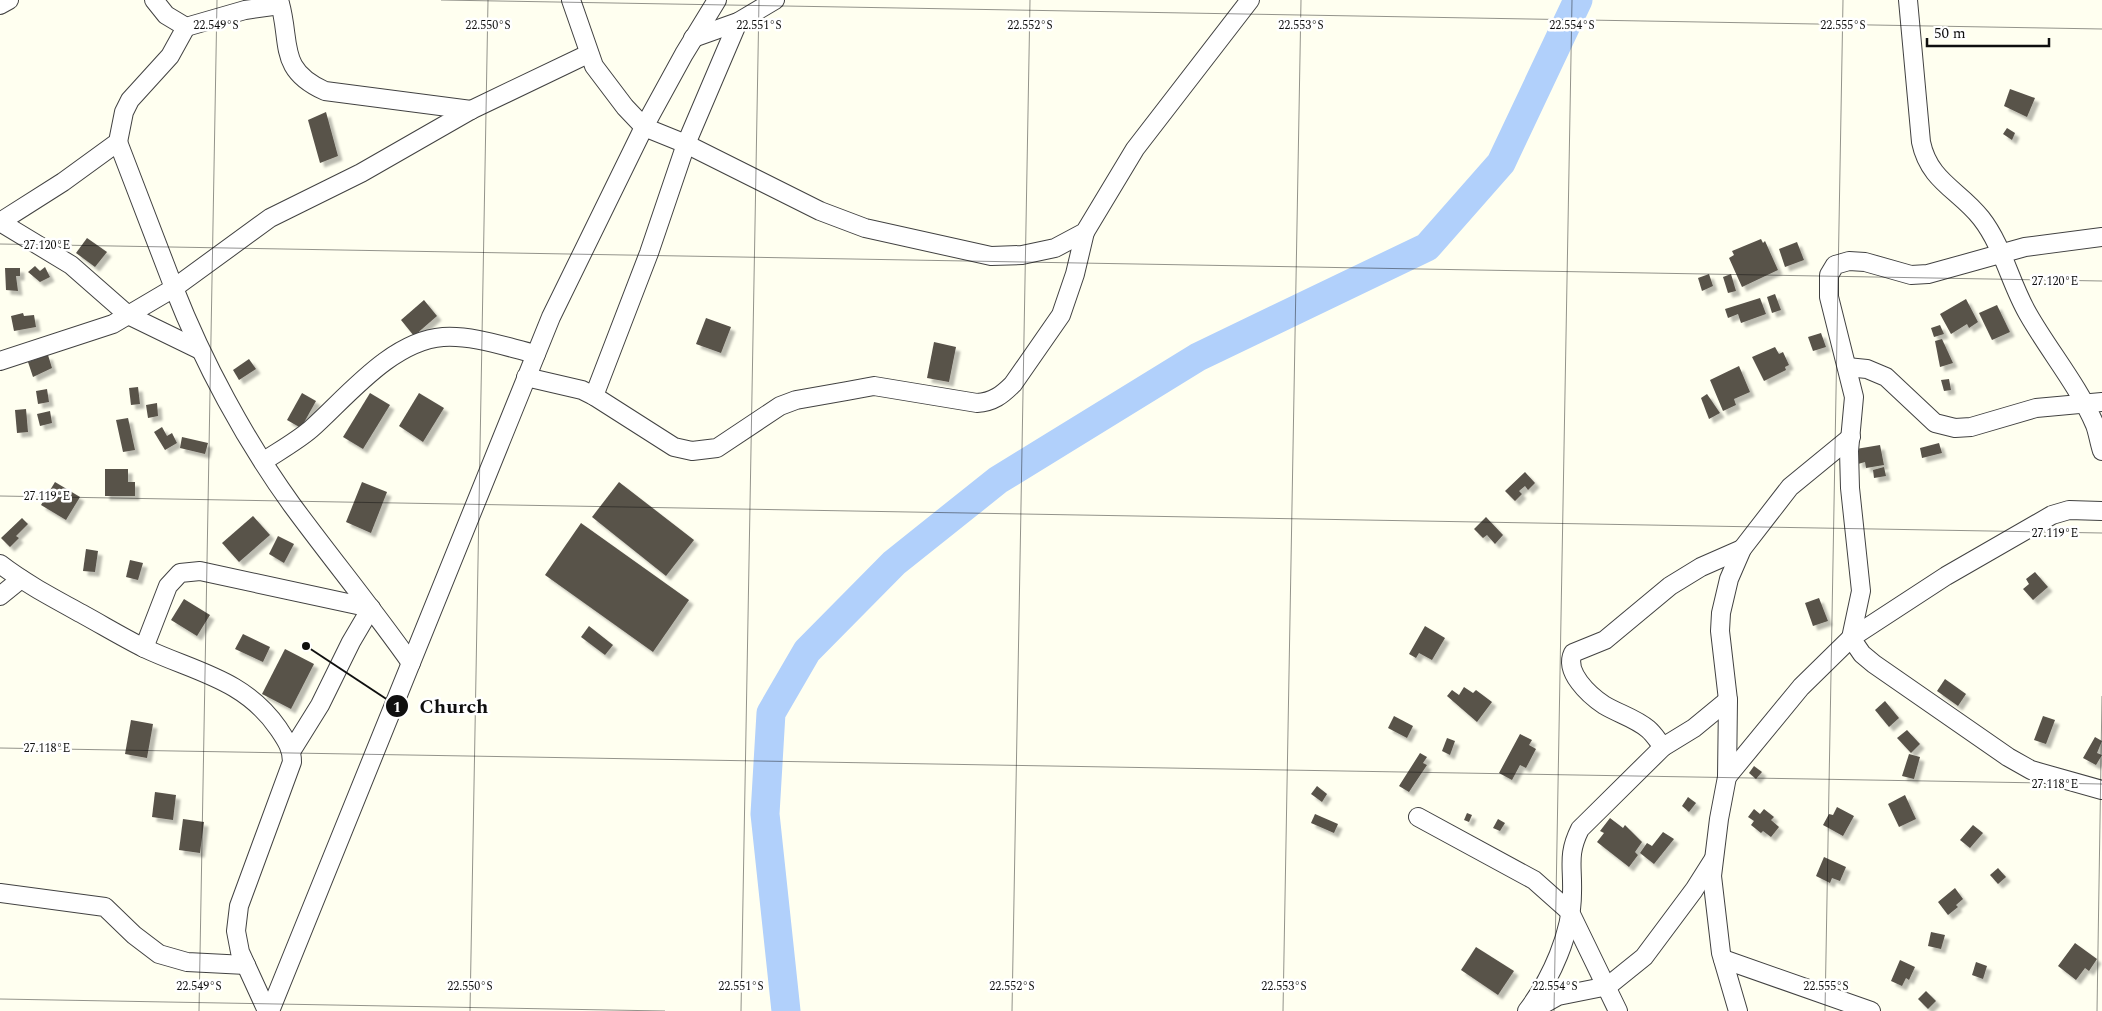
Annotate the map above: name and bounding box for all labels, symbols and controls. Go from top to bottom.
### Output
scale bar [1927,15,2050,47]
text: 22.549°S [193,16,239,35]
text: 22.550°S [465,16,511,35]
text: 22.551°S [736,16,782,35]
text: 22.552°S [1007,16,1053,35]
text: 22.553°S [1278,16,1324,35]
text: 22.554°S [1549,16,1595,35]
text: 22.555°S [1820,16,1866,35]
text: 50 m [1934,22,1966,45]
text: 27.120°E [24,236,70,255]
text: 27.120°E [2032,272,2078,291]
text: 27.119°E [24,487,70,506]
text: 27.119°E [2032,524,2078,543]
callout: Church [385,689,498,724]
text: Church [420,692,488,722]
text: 1 [393,696,401,719]
text: 27.118°E [24,739,70,758]
text: 27.118°E [2032,775,2078,794]
text: 22.549°S [176,977,222,996]
text: 22.550°S [447,977,493,996]
text: 22.551°S [718,977,764,996]
text: 22.552°S [989,977,1035,996]
text: 22.553°S [1261,977,1307,996]
text: 22.554°S [1532,977,1578,996]
text: 22.555°S [1803,977,1849,996]

